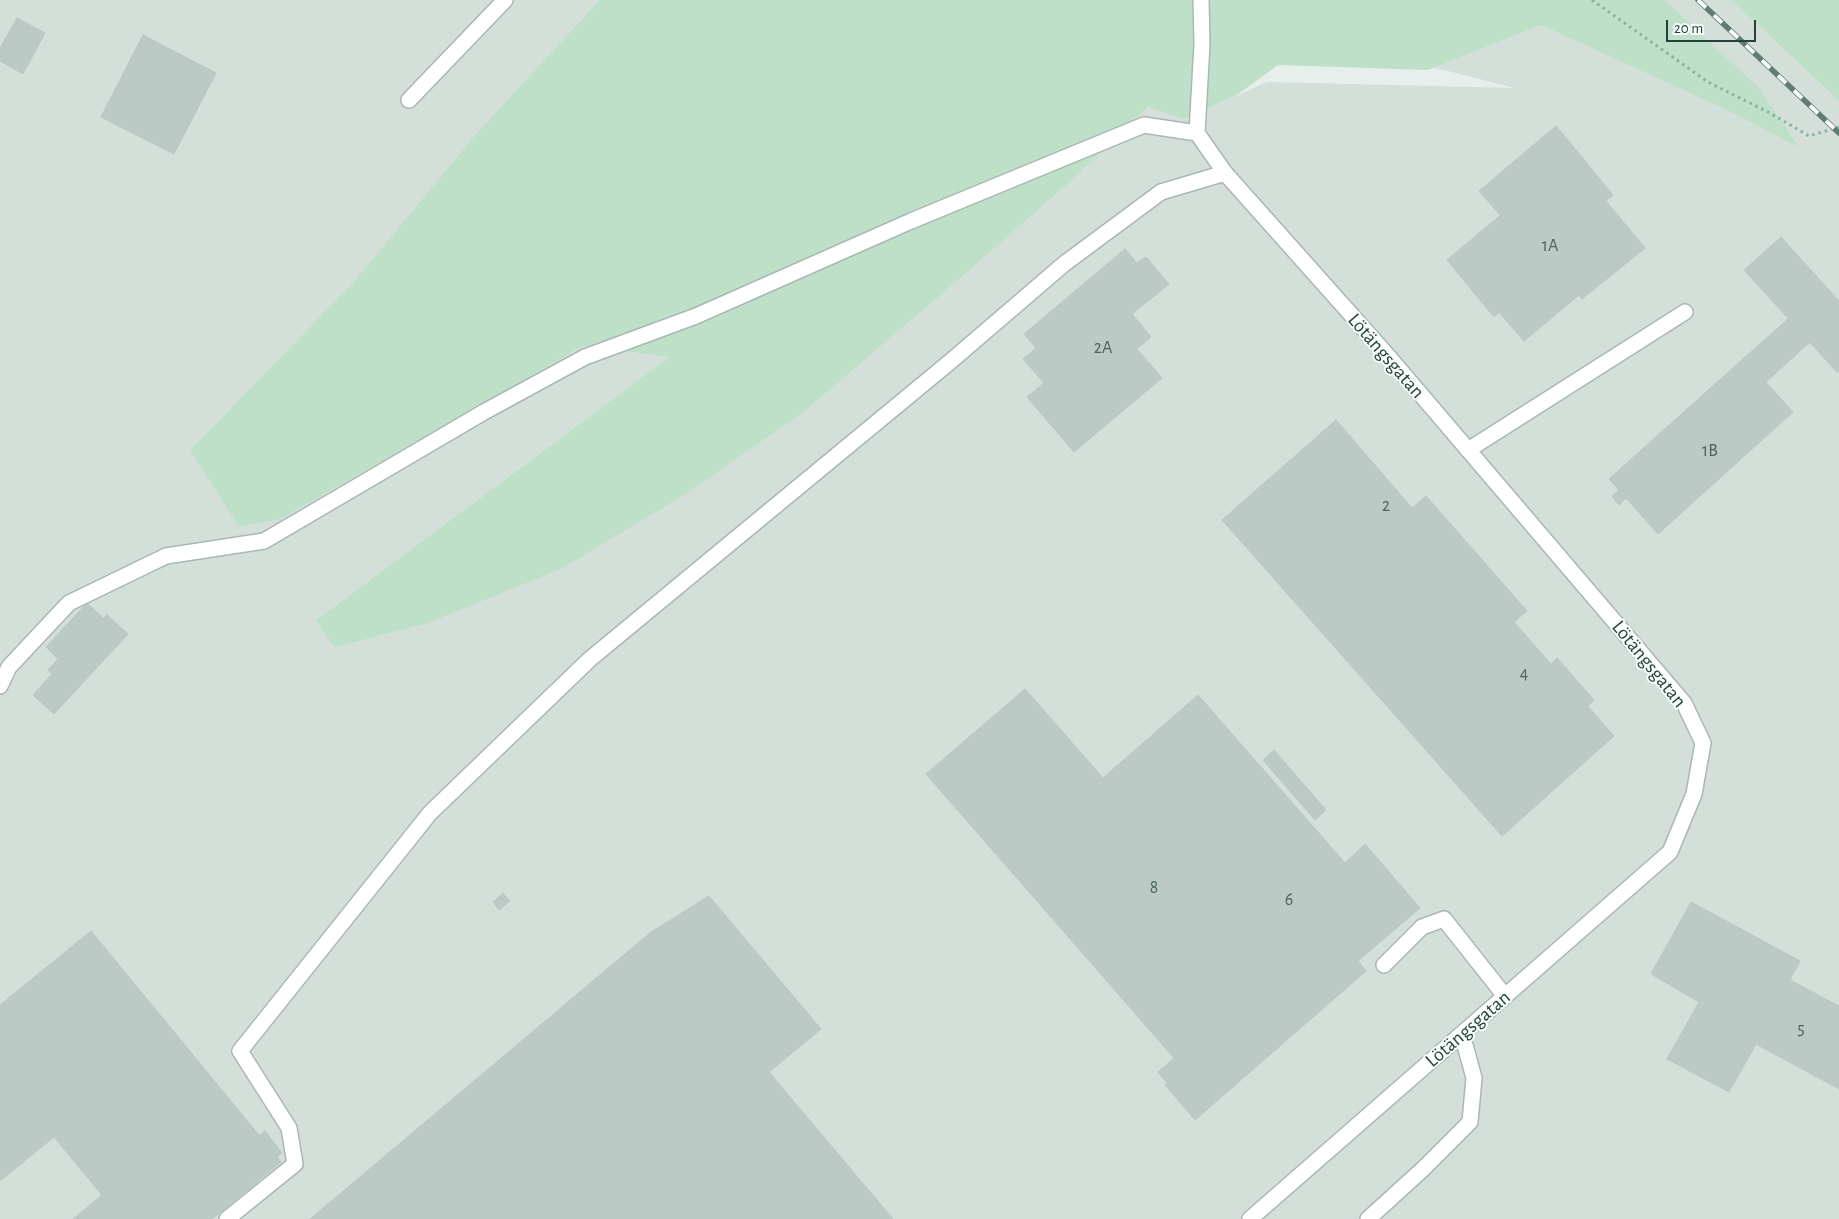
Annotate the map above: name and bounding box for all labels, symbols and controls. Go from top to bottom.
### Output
scale bar [1669,10,1759,42]
text: 20 m [1674,21,1703,36]
house number: 1A [1542,235,1558,257]
street label: Lötängsgatan [1342,308,1430,404]
house number: 2A [1094,337,1112,359]
house number: 1B [1702,440,1718,462]
house number: 2 [1382,495,1390,517]
street label: Lötängsgatan [1607,616,1691,712]
house number: 4 [1520,663,1528,685]
house number: 8 [1150,877,1158,899]
house number: 6 [1285,889,1293,911]
street label: Lötängsgatan [1420,985,1516,1073]
house number: 5 [1797,1018,1805,1040]

